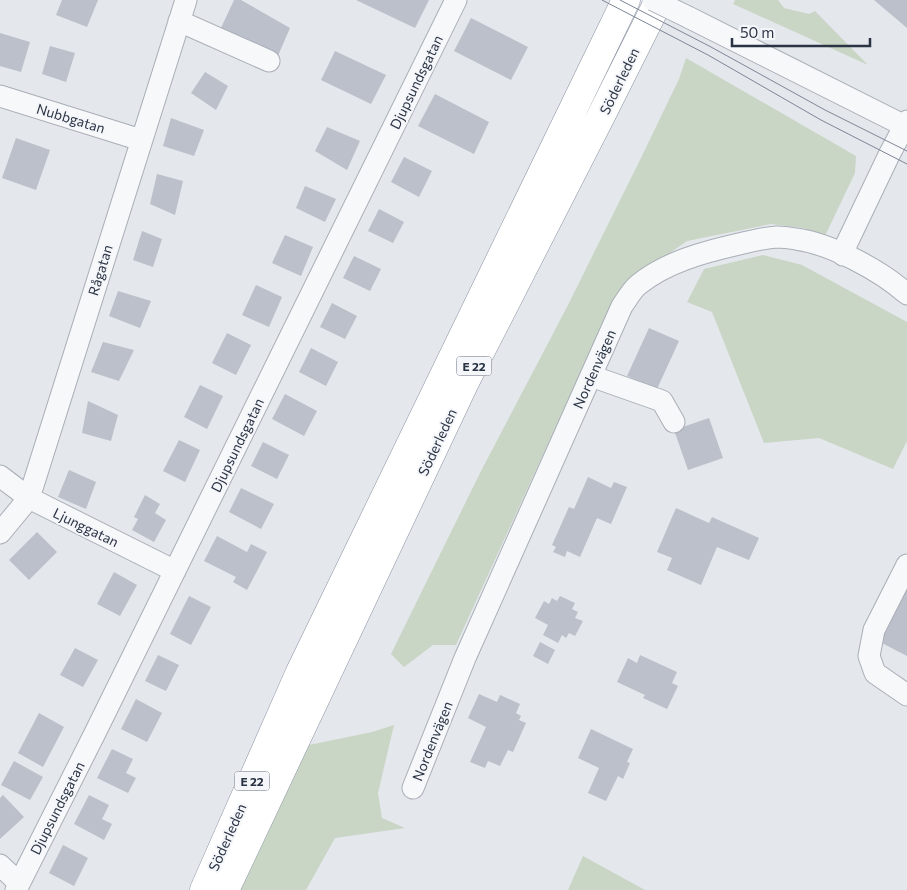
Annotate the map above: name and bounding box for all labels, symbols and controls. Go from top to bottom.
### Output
scale bar [732,15,870,47]
text: 50 m [740,23,774,41]
street label: Djupsundsgatan [386,32,446,132]
street label: Söderleden [596,45,642,117]
street label: Nubbgatan [35,100,107,136]
street label: Rågatan [84,242,116,298]
street label: Nordenvägen [569,327,619,411]
road number: E 22 [456,356,492,376]
street label: Djupsundsgatan [207,395,267,495]
street label: Söderleden [414,406,460,478]
street label: Ljunggatan [50,504,122,550]
street label: Nordenvägen [408,699,456,783]
street label: Djupsundsgatan [26,759,88,857]
road number: E 22 [234,771,270,790]
street label: Söderleden [205,801,249,873]

